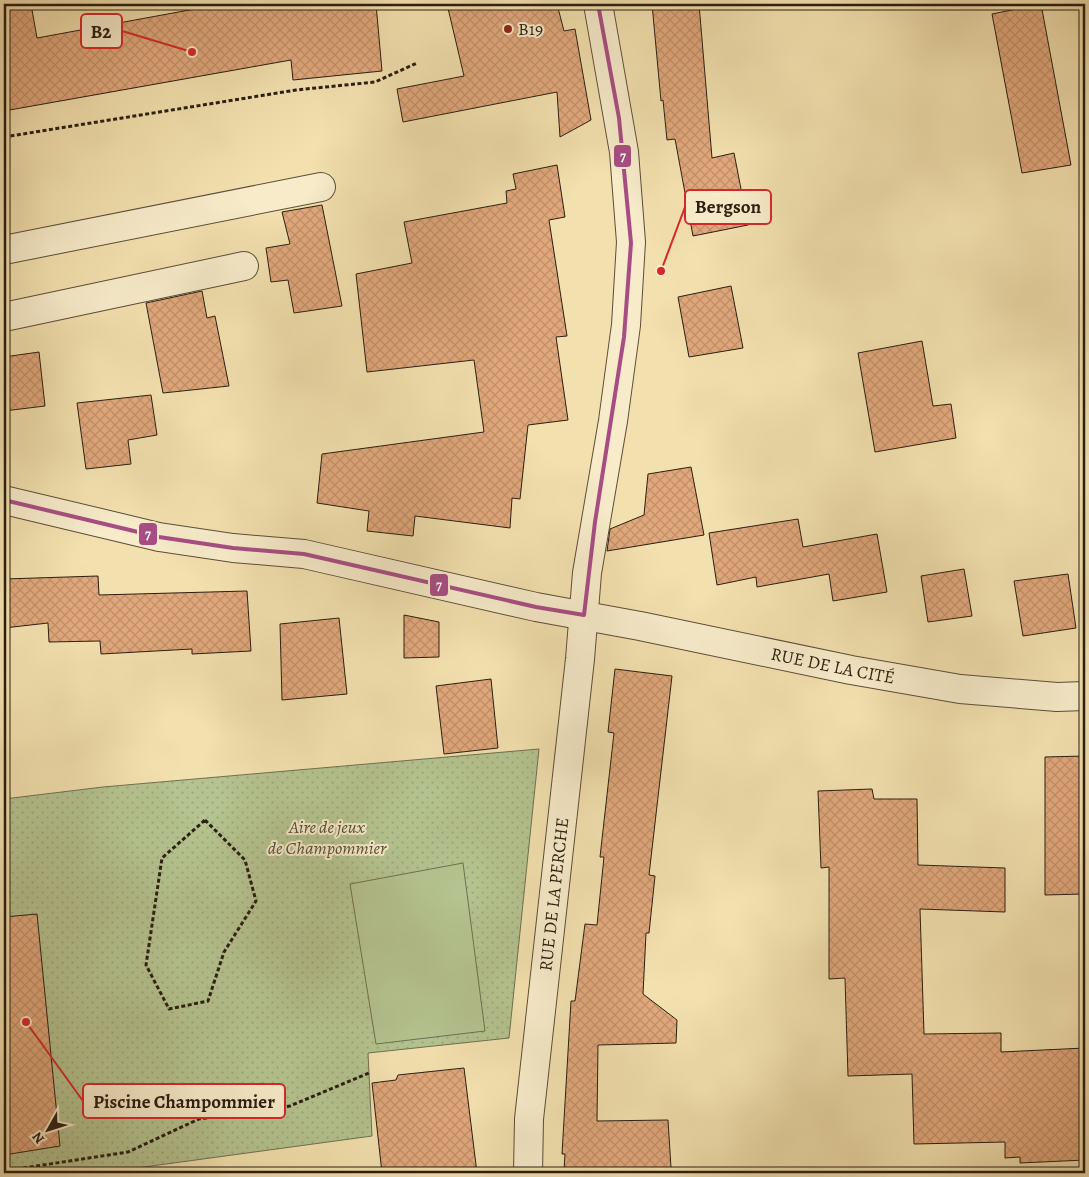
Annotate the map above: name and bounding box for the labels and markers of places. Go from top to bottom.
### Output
callout: B2 [81,14,122,48]
place label: B19 [518,17,543,41]
marker: B19 [502,23,514,35]
callout: Bergson [685,190,771,224]
callout: Piscine Champommier [83,1084,285,1118]

